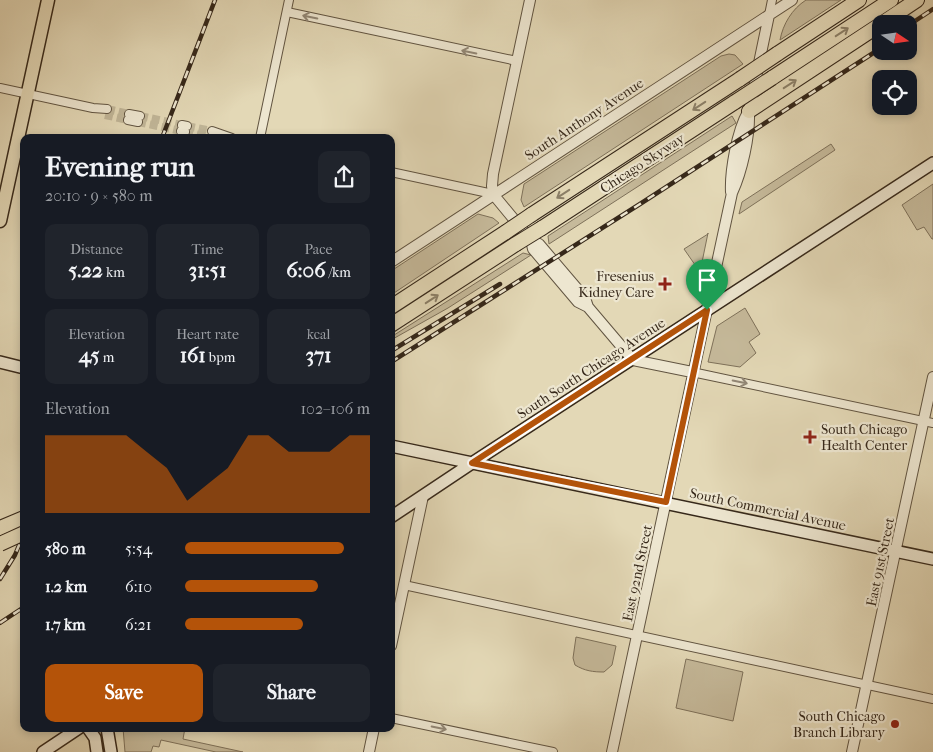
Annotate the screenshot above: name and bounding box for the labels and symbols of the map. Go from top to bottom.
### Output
one-way arrow [303,12,319,21]
north arrow [872,15,918,60]
one-way arrow [835,27,849,38]
one-way arrow [462,46,478,56]
street label: South Anthony Avenue [522,75,647,164]
one-way arrow [782,79,796,89]
one-way arrow [692,100,706,111]
street label: Chicago Skyway [597,129,688,197]
one-way arrow [556,189,570,200]
pin [686,259,728,310]
place label: Fresenius Kidney Care [578,268,654,301]
marker: Fresenius Kidney Care [658,277,672,291]
one-way arrow [425,293,439,303]
street label: South South Chicago Avenue [514,314,668,423]
one-way arrow [731,378,747,388]
place label: South Chicago Health Center [821,421,907,454]
marker: South Chicago Health Center [803,430,817,444]
street label: South Commercial Avenue [688,485,848,534]
street label: East 91st Street [863,516,898,608]
street label: East 92nd Street [619,523,656,623]
place label: South Chicago Branch Library [793,708,886,741]
marker: South Chicago Branch Library [889,718,901,730]
one-way arrow [431,724,447,734]

